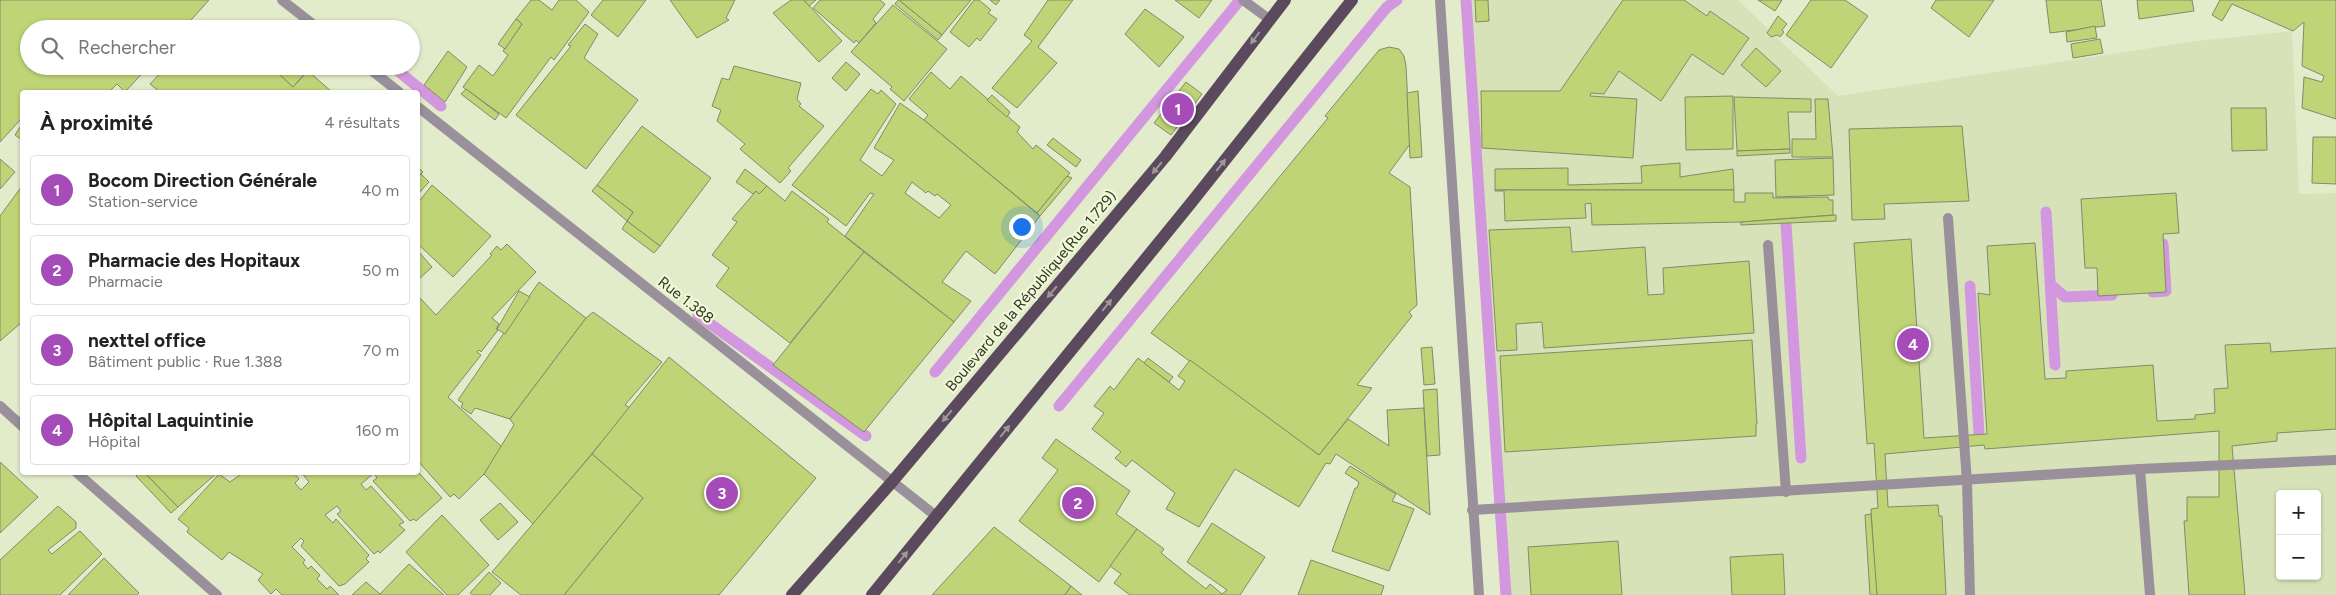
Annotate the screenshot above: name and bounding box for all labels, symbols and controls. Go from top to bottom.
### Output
search box [20,20,420,75]
one-way arrow [1250,31,1260,45]
icon: search [38,34,66,62]
text: Rechercher [78,36,176,59]
pin: 1 [1162,90,1194,128]
text: À proximité [40,110,153,135]
text: 4 résultats [324,113,400,132]
one-way arrow [1216,159,1227,172]
one-way arrow [1151,161,1162,174]
text: Bocom Direction Générale [88,169,317,192]
text: 1 [54,181,60,200]
text: 40 m [361,181,399,200]
street label: Boulevard de la République(Rue 1.729) [942,187,1120,395]
text: Station-service [88,192,198,211]
your location [1009,214,1035,240]
text: Pharmacie des Hopitaux [88,249,300,272]
text: 2 [52,261,62,280]
text: 50 m [362,261,399,280]
text: Pharmacie [88,272,163,291]
street label: Rue 1.388 [655,273,717,327]
one-way arrow [1047,286,1058,298]
one-way arrow [1102,299,1113,312]
pin: 4 [1897,325,1929,363]
text: nexttel office [88,329,206,352]
text: 3 [53,341,61,360]
text: 70 m [363,341,399,360]
text: Bâtiment public · Rue 1.388 [88,352,283,371]
text: Hôpital Laquintinie [88,409,254,432]
one-way arrow [942,410,953,423]
text: 4 [52,421,62,440]
text: 160 m [356,421,399,440]
one-way arrow [999,425,1010,438]
text: Hôpital [88,432,140,451]
pin: 3 [706,474,738,512]
pin: 2 [1062,484,1094,522]
map controls [2276,490,2321,580]
button: + [2276,490,2321,535]
button: − [2276,535,2321,580]
one-way arrow [897,551,908,564]

